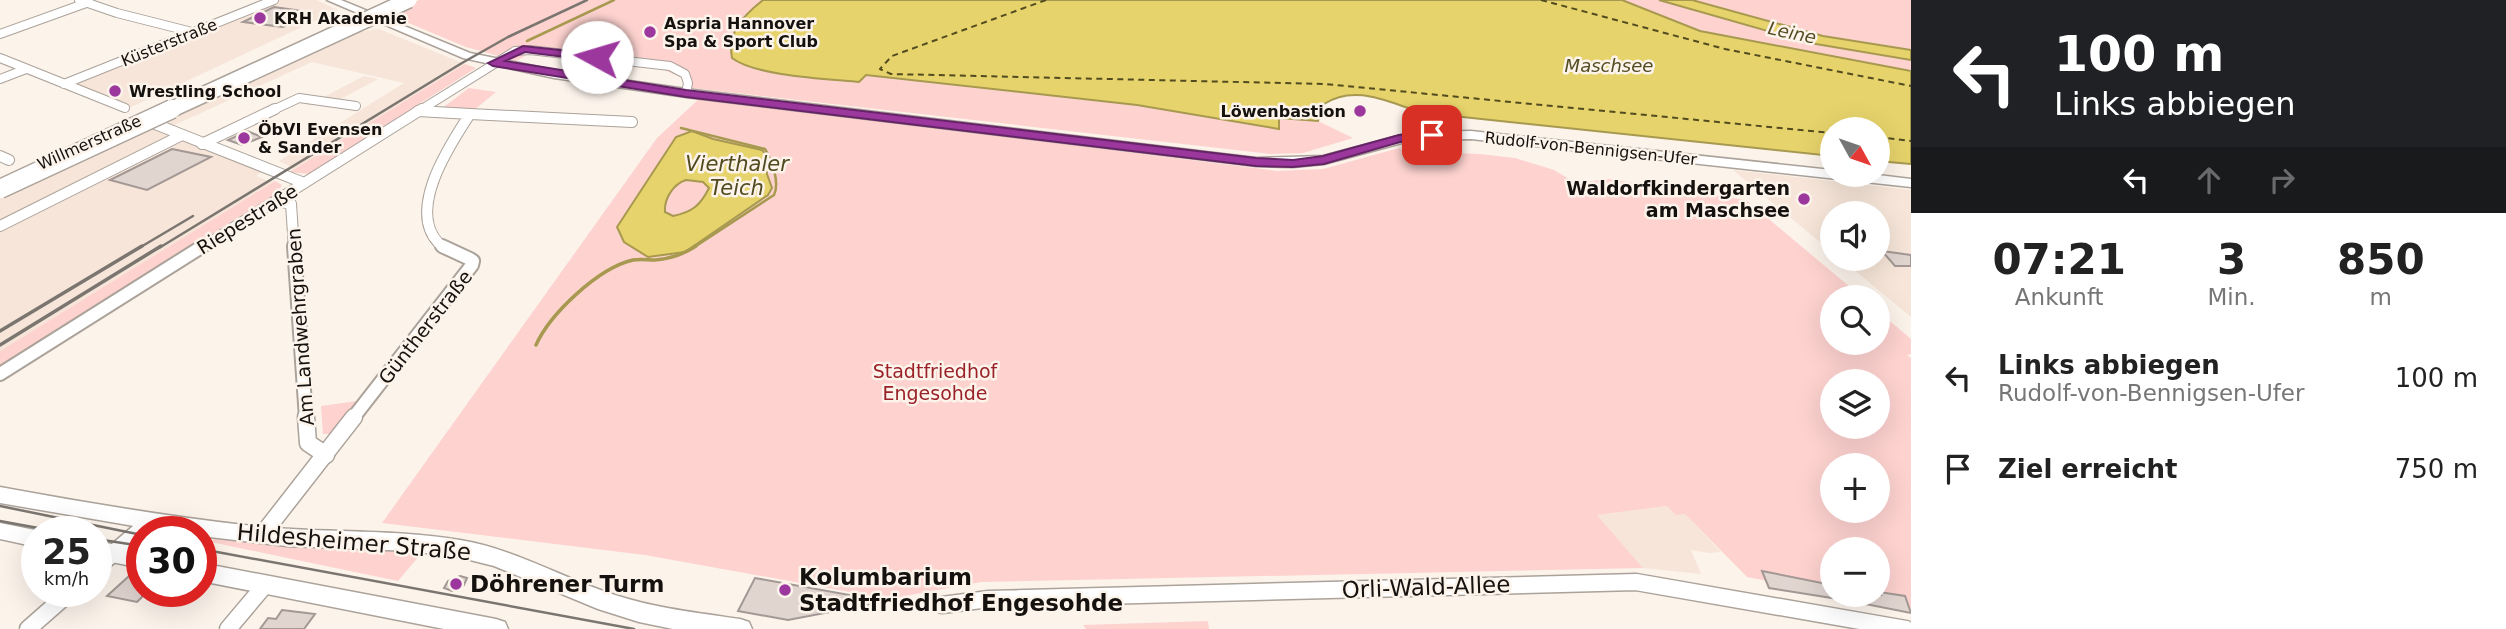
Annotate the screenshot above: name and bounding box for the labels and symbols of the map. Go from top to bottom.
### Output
place label: KRH Akademie [274,9,407,28]
marker: KRH Akademie [252,10,268,26]
place label: Aspria Hannover Spa & Sport Club [664,14,818,51]
street label: Küsterstraße [118,15,220,70]
water label: Leine [1766,17,1818,48]
position arrow [560,20,634,94]
marker: Aspria Hannover Spa & Sport Club [642,24,658,40]
water label: Maschsee [1565,55,1653,76]
place label: Wrestling School [129,82,282,101]
marker: Wrestling School [107,83,123,99]
place label: Löwenbastion [1221,102,1346,121]
marker: Löwenbastion [1352,103,1368,119]
pin [1402,105,1462,165]
street label: Willmerstraße [34,111,144,174]
north arrow [1820,117,1890,187]
place label: ÖbVI Evensen & Sander [258,120,382,157]
street label: Rudolf-von-Bennigsen-Ufer [1484,128,1698,169]
marker: ÖbVI Evensen & Sander [236,130,252,146]
water label: Vierthaler Teich [685,152,790,200]
place label: Waldorfkindergarten am Maschsee [1566,177,1790,221]
street label: Riepestraße [193,179,301,259]
marker: Waldorfkindergarten am Maschsee [1796,191,1812,207]
street label: Am Landwehrgraben [282,228,318,426]
street label: Güntherstraße [374,266,476,388]
park label: Stadtfriedhof Engesohde [873,360,999,404]
speed limit sign: 30 [126,516,217,607]
street label: Hildesheimer Straße [236,519,472,565]
place label: Kolumbarium Stadtfriedhof Engesohde [799,564,1123,616]
place label: Döhrener Turm [470,571,664,597]
street label: Orli-Wald-Allee [1341,571,1511,603]
marker: Döhrener Turm [448,576,464,592]
marker: Kolumbarium Stadtfriedhof Engesohde [777,582,793,598]

